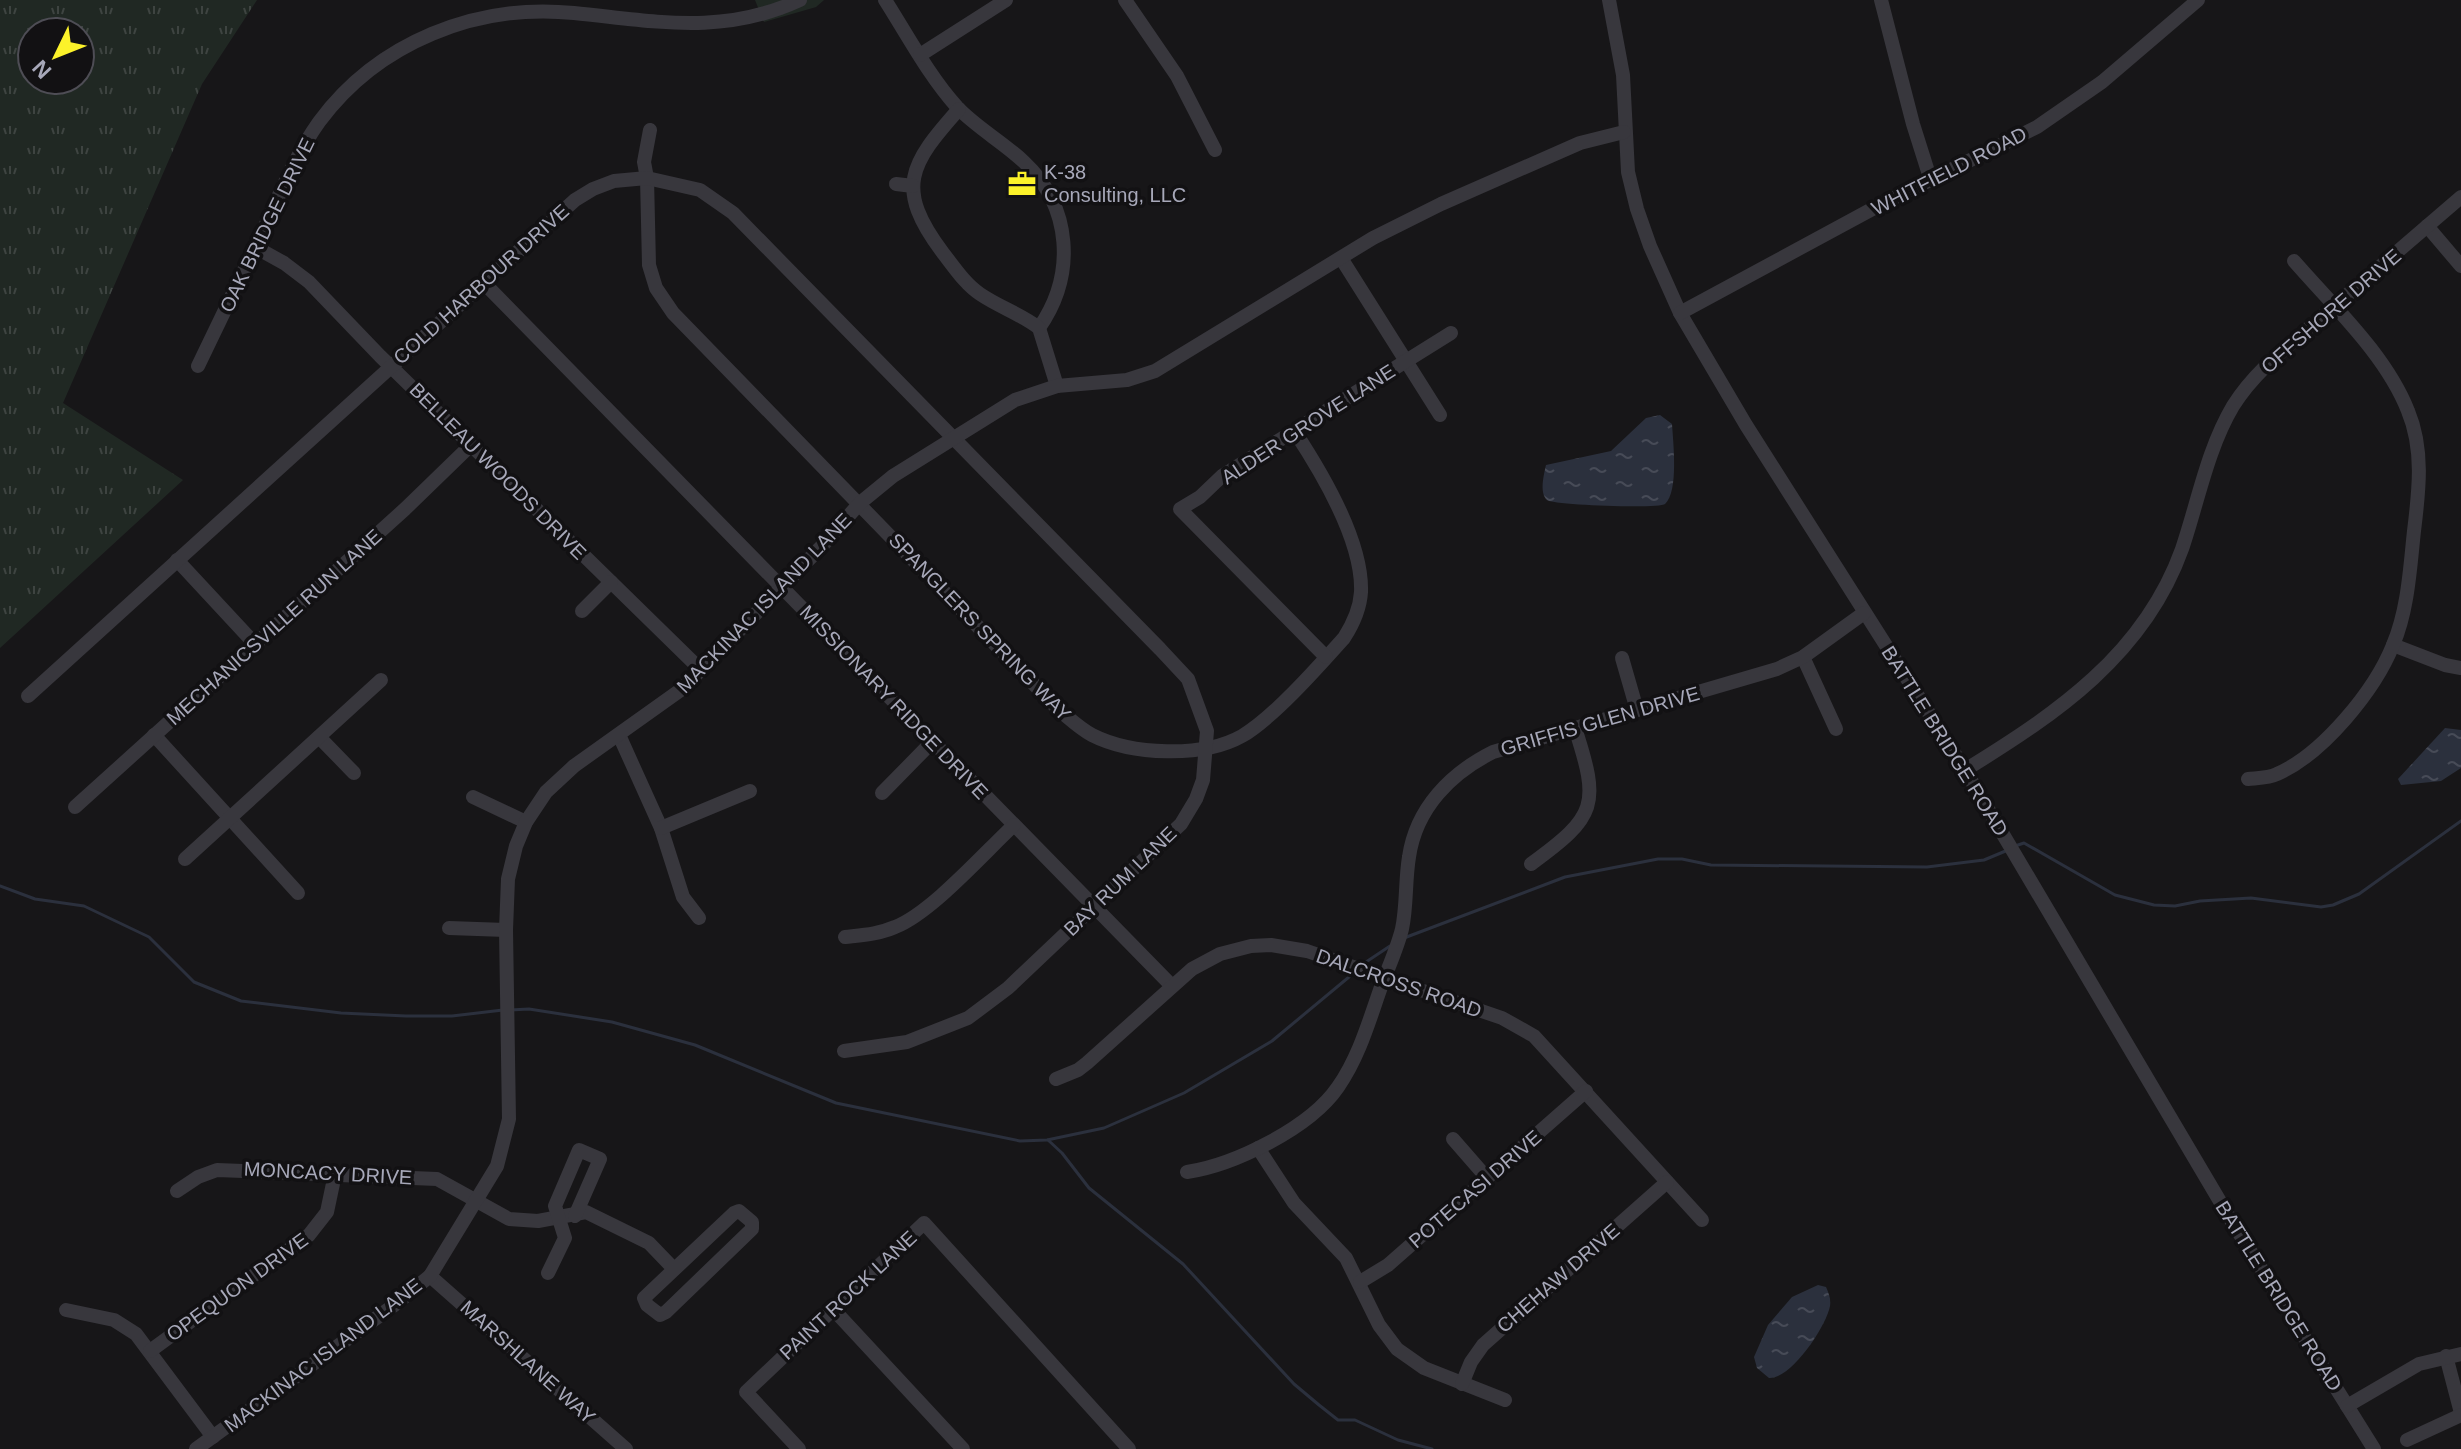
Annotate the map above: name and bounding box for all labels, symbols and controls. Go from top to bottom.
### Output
north arrow [16,16,96,96]
text: N [27,55,56,84]
street label: WHITFIELD ROAD [1868,122,2030,220]
street label: OAK BRIDGE DRIVE [215,134,319,316]
place label: K-38 Consulting, LLC [1044,161,1186,206]
office icon: K-38 Consulting, LLC [1007,169,1037,199]
street label: COLD HARBOUR DRIVE [389,200,573,368]
street label: OFFSHORE DRIVE [2257,244,2405,378]
street label: ALDER GROVE LANE [1217,360,1399,488]
street label: BELLEAU WOODS DRIVE [405,378,591,564]
street label: MACKINAC ISLAND LANE [672,509,856,697]
street label: MECHANICSVILLE RUN LANE [162,525,386,729]
street label: SPANGLERS SPRING WAY [885,529,1075,725]
street label: MISSIONARY RIDGE DRIVE [796,601,992,803]
street label: BATTLE BRIDGE ROAD [1877,642,2013,840]
street label: GRIFFIS GLEN DRIVE [1498,682,1702,760]
street label: BAY RUM LANE [1059,822,1181,940]
street label: DALCROSS ROAD [1313,944,1485,1022]
street label: POTECASI DRIVE [1404,1126,1546,1252]
street label: MONCACY DRIVE [243,1158,413,1188]
street label: BATTLE BRIDGE ROAD [2211,1197,2347,1395]
street label: CHEHAW DRIVE [1492,1219,1624,1337]
street label: PAINT ROCK LANE [775,1226,921,1364]
street label: OPEQUON DRIVE [162,1228,312,1346]
street label: MACKINAC ISLAND LANE [220,1274,426,1436]
street label: MARSHLANE WAY [456,1296,600,1428]

